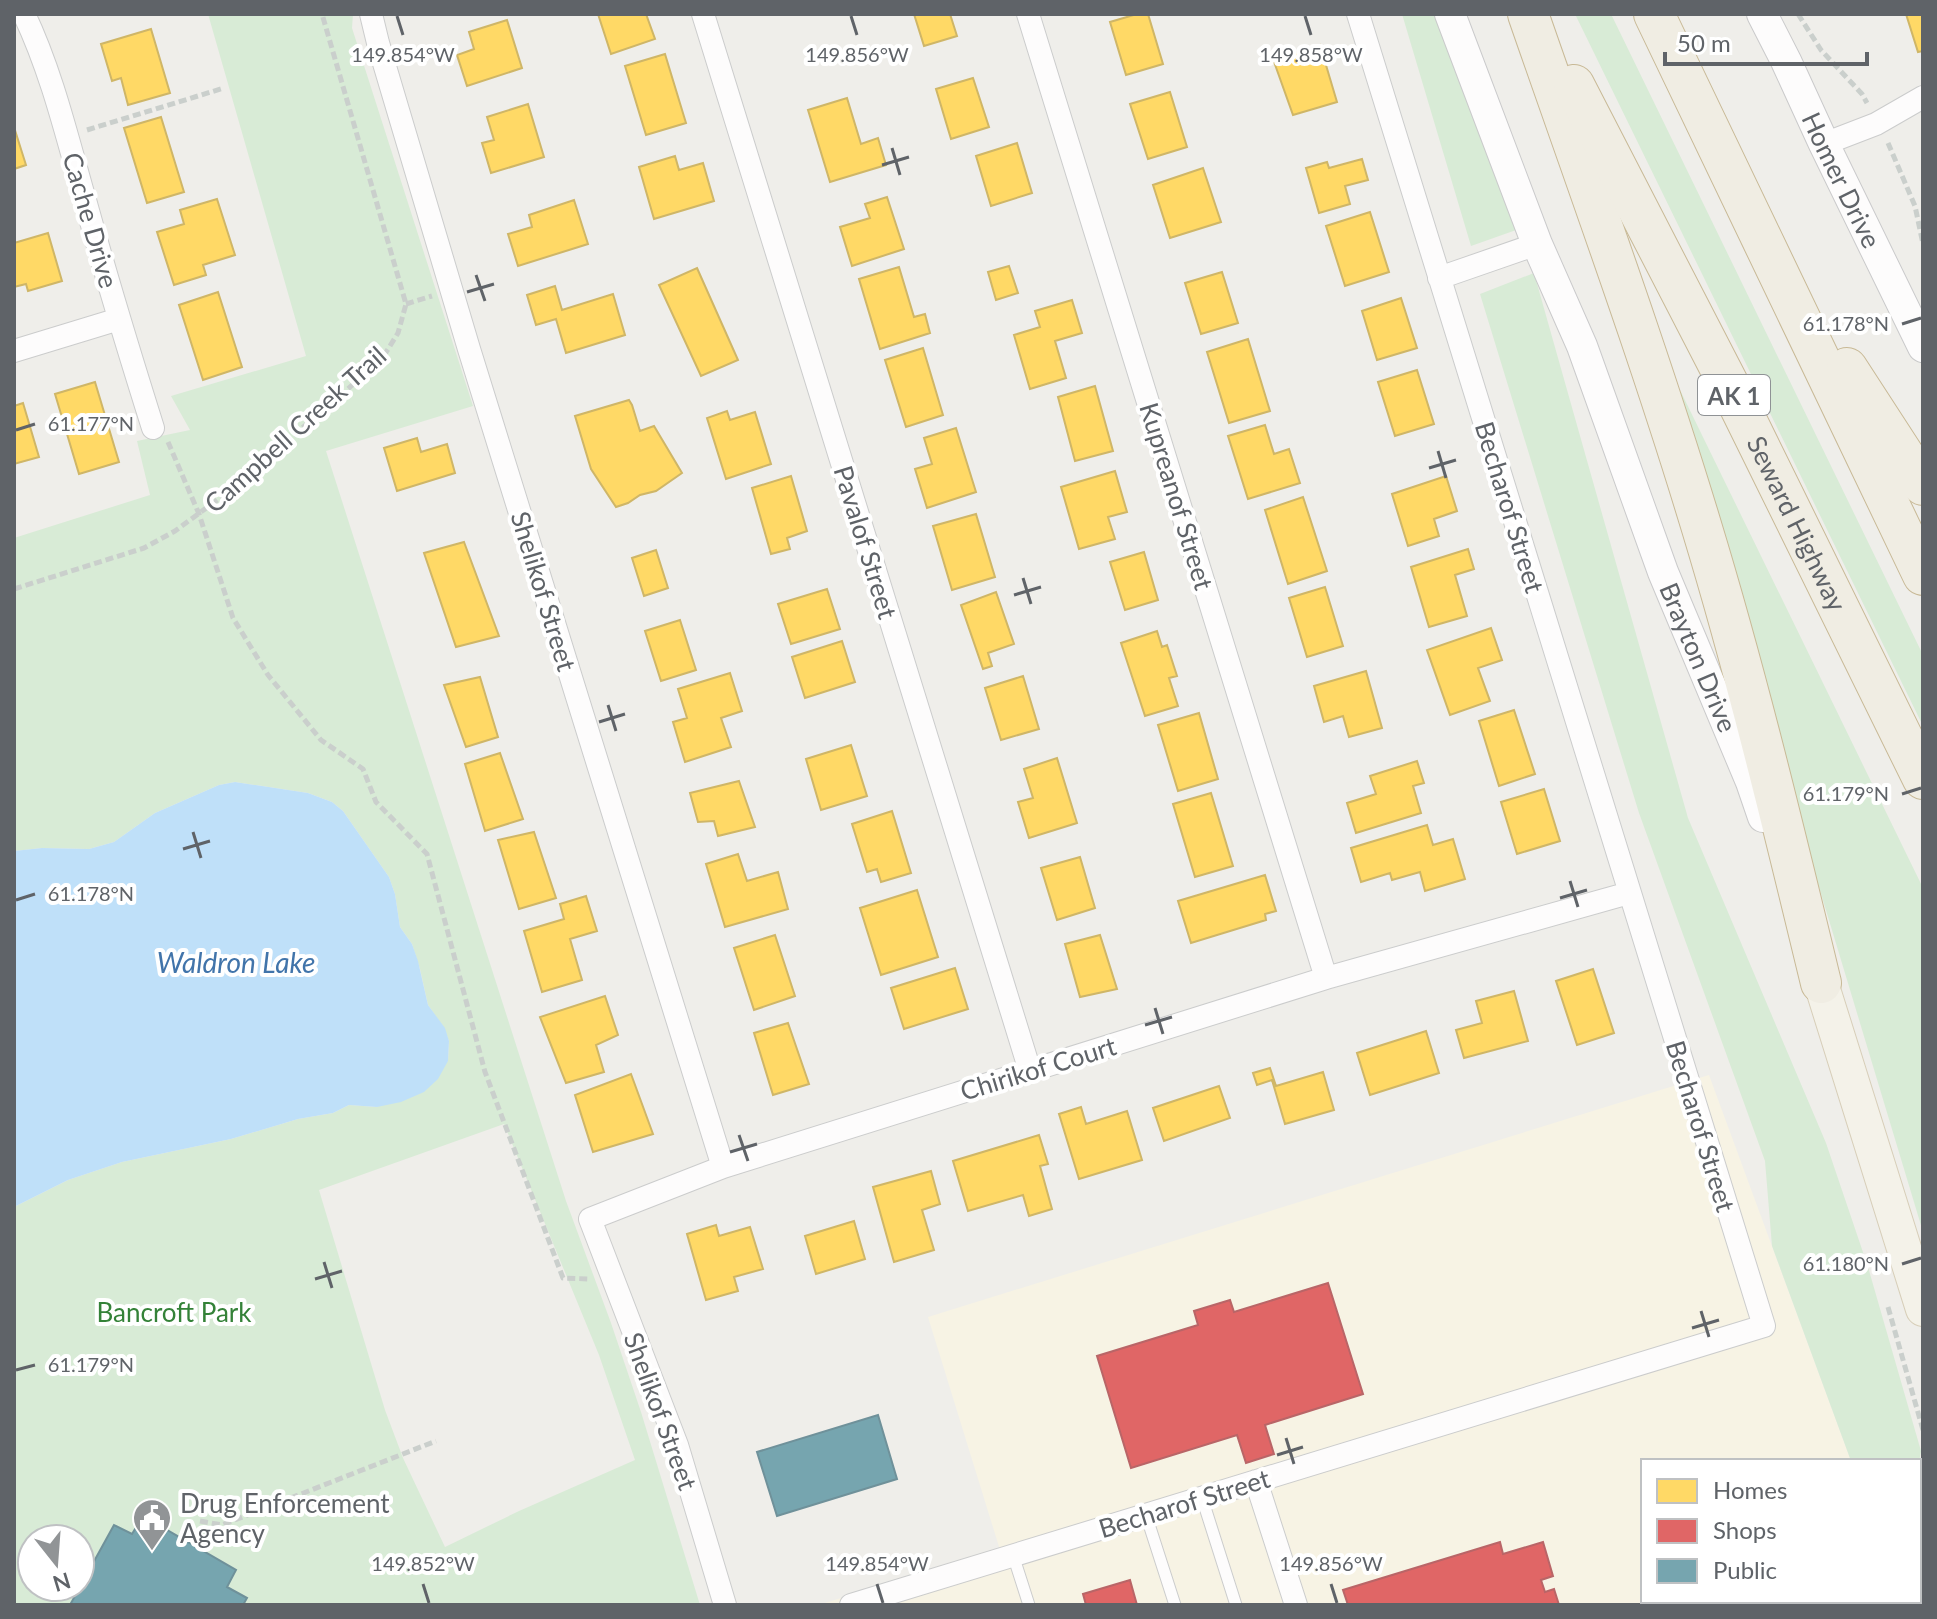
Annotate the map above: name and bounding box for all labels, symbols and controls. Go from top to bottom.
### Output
scale bar [1665,16,1867,66]
text: 50 m [1677,28,1731,57]
text: 149.854°W [351,42,455,66]
text: 149.856°W [805,42,909,66]
text: 149.858°W [1259,42,1363,66]
street label: Homer Drive [1795,107,1888,253]
street label: Cache Drive [56,148,126,292]
text: 61.178°N [1803,311,1889,335]
street label: Campbell Creek Trail [198,339,392,519]
road number: AK 1 [1698,375,1770,415]
street label: Kupreanof Street [1133,399,1221,594]
text: 61.177°N [48,411,134,435]
street label: Becharof Street [1469,418,1551,597]
street label: Seward Highway [1741,431,1854,617]
street label: Pavalof Street [828,462,905,623]
street label: Shelikof Street [505,507,584,675]
street label: Brayton Drive [1653,578,1744,737]
text: 61.179°N [1803,781,1889,805]
text: 61.178°N [48,881,134,905]
water label: Waldron Lake [157,945,315,979]
street label: Chirikof Court [956,1029,1120,1107]
street label: Becharof Street [1660,1037,1742,1216]
text: 61.180°N [1803,1251,1889,1275]
park label: Bancroft Park [96,1296,252,1328]
street label: Shelikof Street [618,1328,705,1495]
text: 61.179°N [48,1352,134,1376]
legend [1641,1459,1921,1603]
street label: Becharof Street [1095,1462,1274,1544]
text: Homes [1713,1475,1787,1504]
place label: Drug Enforcement Agency [180,1487,390,1549]
public building icon: Drug Enforcement Agency [131,1497,173,1552]
text: Shops [1713,1515,1777,1544]
north arrow [16,1523,96,1603]
text: 149.852°W [371,1551,475,1575]
text: 149.854°W [825,1551,929,1575]
text: 149.856°W [1279,1551,1383,1575]
text: Public [1713,1555,1777,1584]
text: N [50,1567,74,1598]

